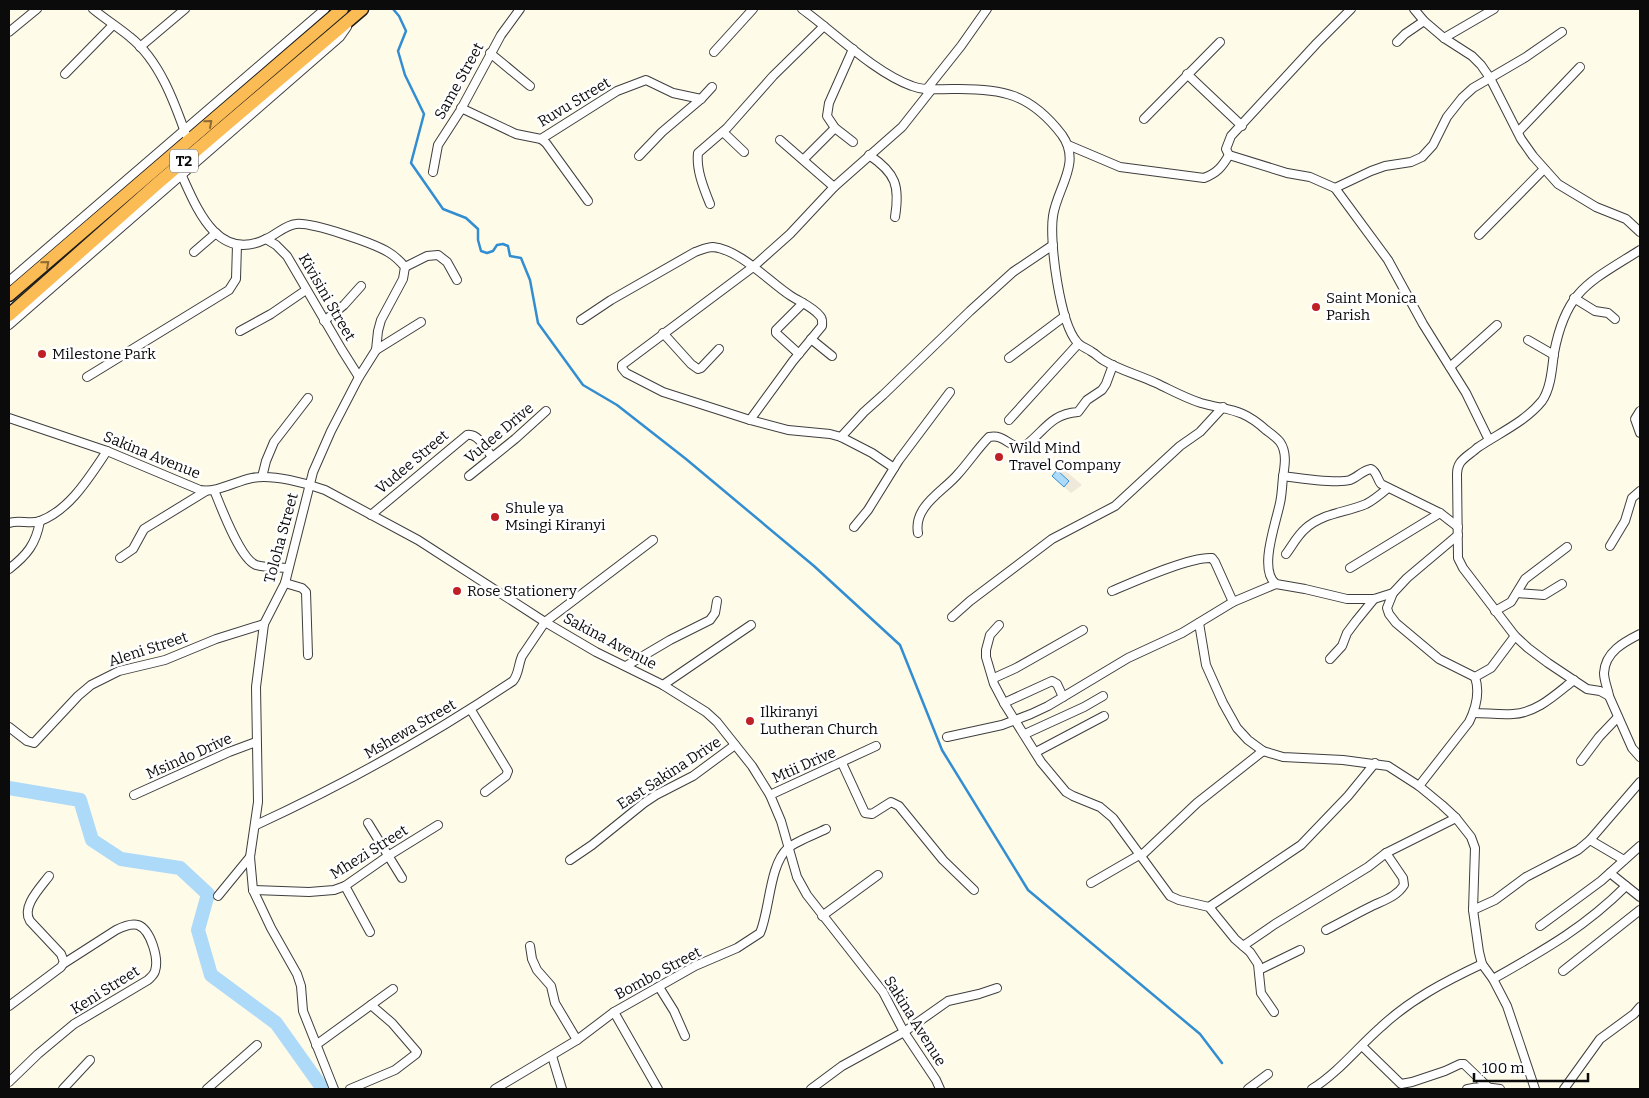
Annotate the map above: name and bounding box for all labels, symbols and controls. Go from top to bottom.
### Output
street label: Same Street [431,39,488,122]
street label: Ruvu Street [535,73,614,131]
one-way arrow [203,120,212,129]
road number: T2 [170,150,198,172]
street label: Kivisini Street [295,250,360,344]
one-way arrow [40,260,49,269]
place label: Saint Monica Parish [1326,289,1417,324]
marker: Saint Monica Parish [1310,301,1322,313]
place label: Milestone Park [52,345,156,363]
marker: Milestone Park [36,348,48,360]
street label: Vudee Drive [461,399,537,467]
street label: Vudee Street [372,426,453,498]
street label: Sakina Avenue [101,427,203,483]
place label: Wild Mind Travel Company [1009,439,1121,474]
marker: Wild Mind Travel Company [993,451,1005,463]
street label: Toloha Street [260,490,302,585]
place label: Shule ya Msingi Kiranyi [505,499,606,534]
marker: Shule ya Msingi Kiranyi [489,511,501,523]
place label: Rose Stationery [467,582,577,600]
marker: Rose Stationery [451,585,463,597]
street label: Sakina Avenue [560,609,660,673]
street label: Aleni Street [106,628,190,670]
street label: Mshewa Street [361,695,460,762]
place label: Ilkiranyi Lutheran Church [760,703,879,738]
marker: Ilkiranyi Lutheran Church [744,715,756,727]
street label: Msindo Drive [143,729,235,783]
street label: East Sakina Drive [614,733,724,813]
street label: Mtii Drive [769,743,839,787]
street label: Mhezi Street [327,821,412,883]
street label: Bombo Street [612,942,705,1003]
street label: Keni Street [67,962,143,1018]
street label: Sakina Avenue [880,973,950,1069]
scale bar [1474,1050,1588,1082]
text: 100 m [1482,1059,1525,1077]

